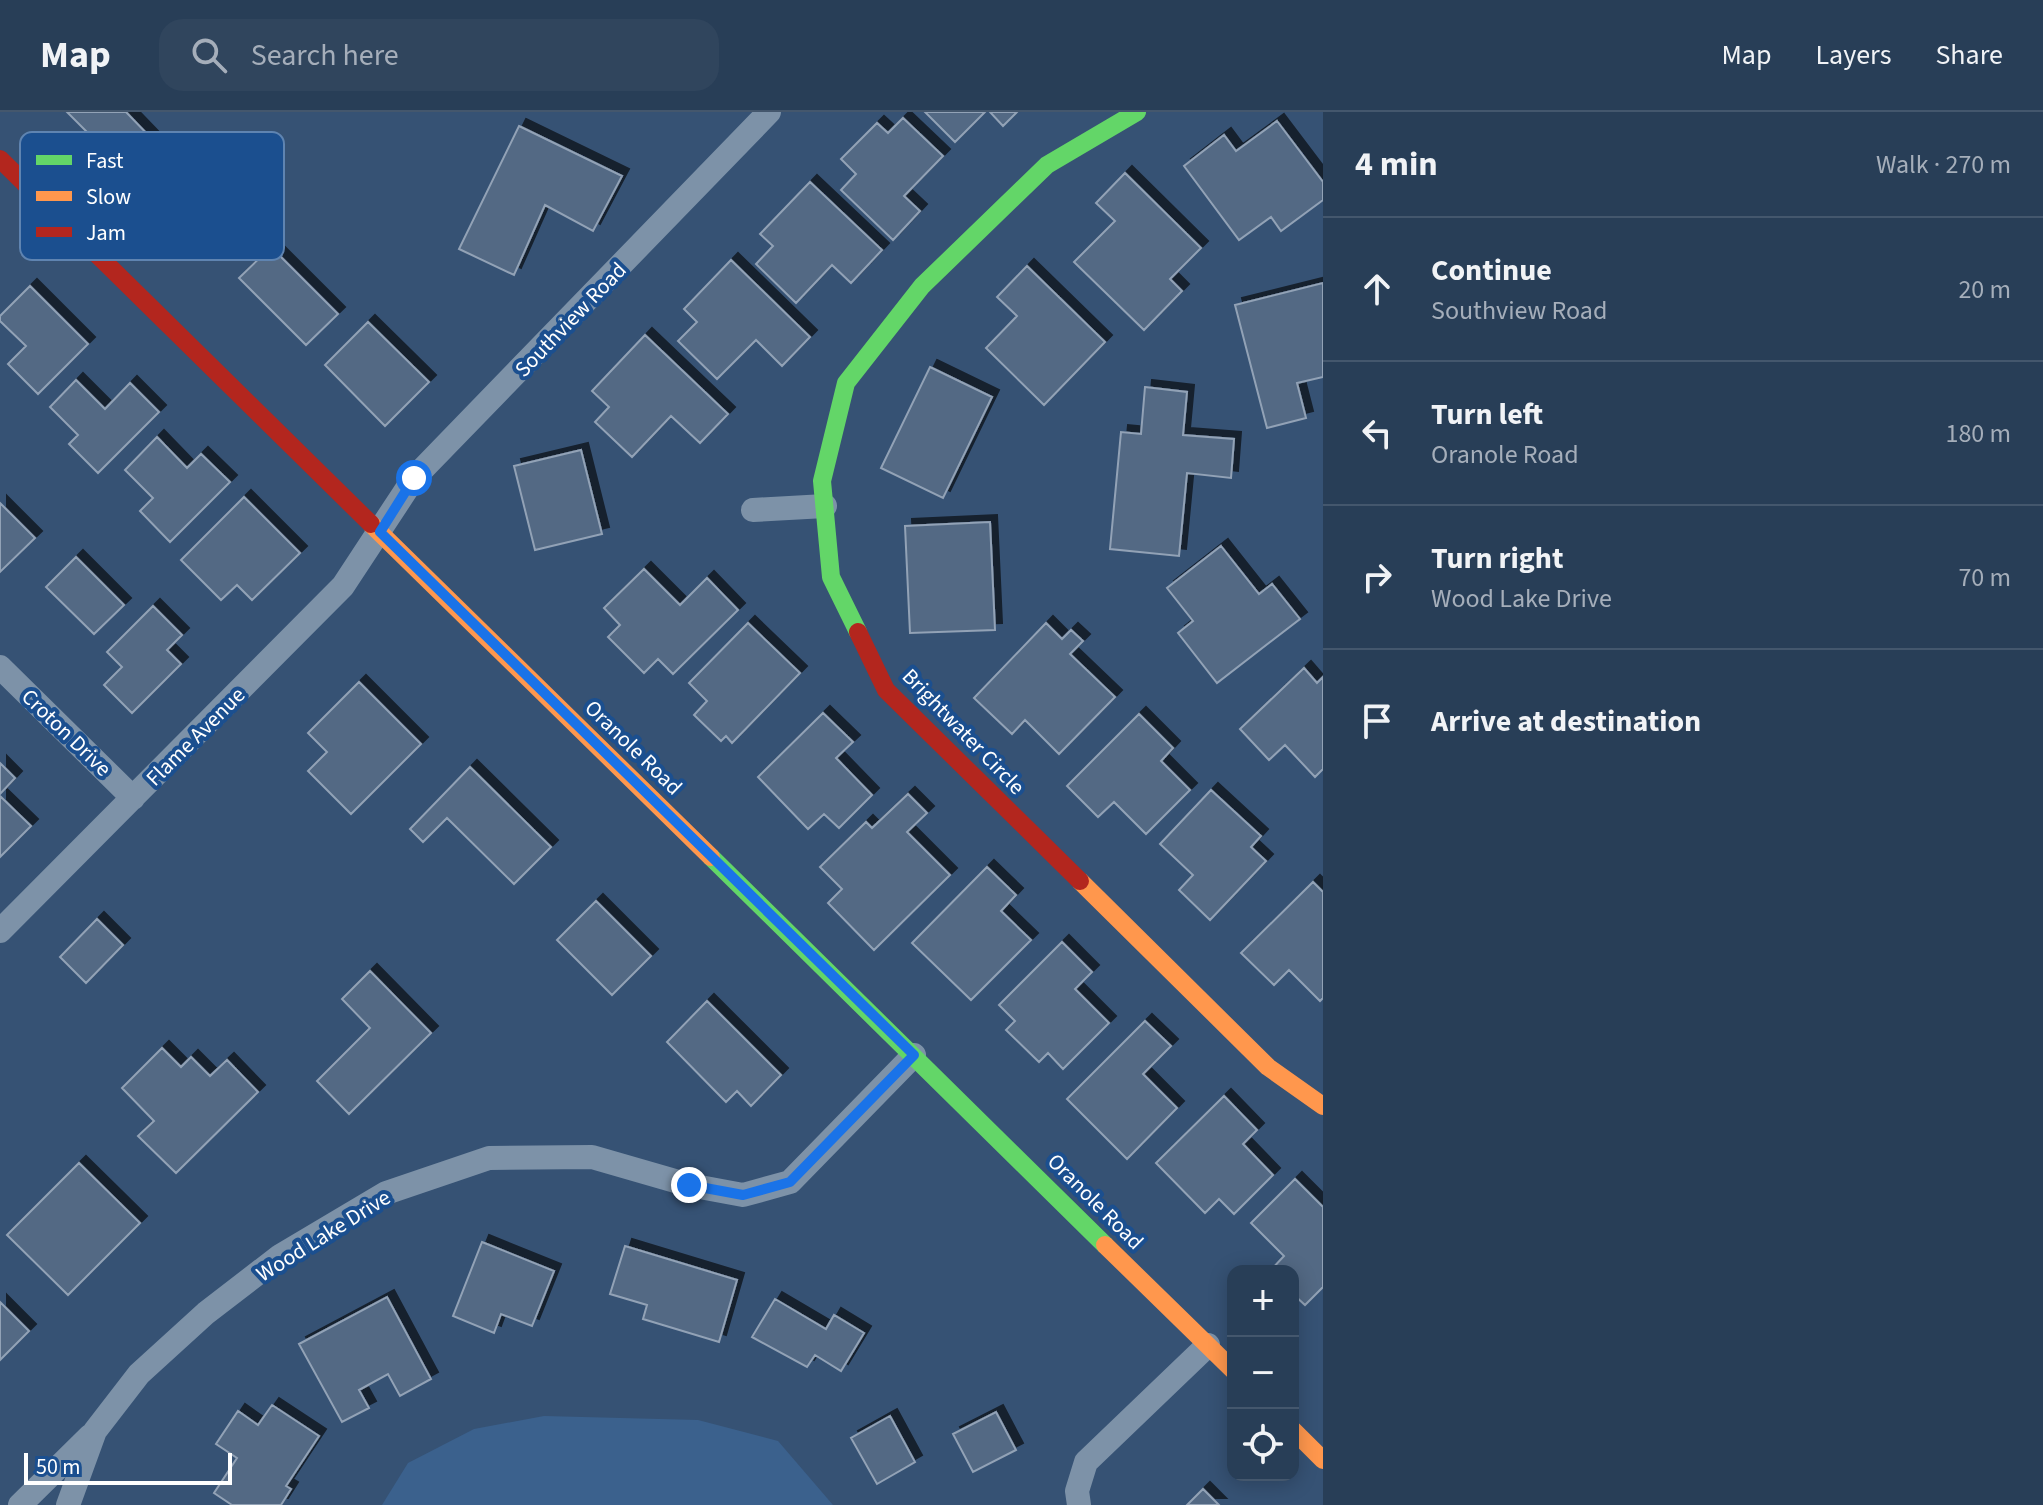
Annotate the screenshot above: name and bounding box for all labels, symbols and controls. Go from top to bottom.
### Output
search box [159,19,719,91]
text: Map [40,28,111,82]
icon: search [187,33,231,77]
text: Search here [251,34,399,77]
text: Map [1721,35,1771,75]
text: Layers [1815,35,1891,75]
text: Share [1935,35,2003,75]
legend [20,132,284,260]
text: 4 min [1355,140,1438,189]
text: Fast [86,145,124,177]
text: Walk · 270 m [1876,146,2011,183]
text: Slow [86,181,131,213]
text: Jam [86,217,126,249]
text: Continue [1431,249,1552,292]
street label: Southview Road [507,255,634,384]
icon: ahead [1355,267,1399,311]
text: 20 m [1958,271,2011,308]
text: Southview Road [1431,292,1607,329]
text: Turn left [1431,393,1543,436]
icon: left [1355,411,1399,455]
text: 180 m [1945,415,2011,452]
text: Oranole Road [1431,436,1579,473]
route start [396,460,432,496]
text: Turn right [1431,537,1563,580]
icon: right [1355,555,1399,599]
text: 70 m [1958,559,2011,596]
text: Wood Lake Drive [1431,580,1612,617]
street label: Brightwater Circle [894,661,1032,802]
street label: Flame Avenue [139,680,253,794]
street label: Croton Drive [14,681,119,784]
street label: Oranole Road [577,693,689,803]
icon: arrive [1355,699,1399,743]
text: Arrive at destination [1431,700,1701,743]
street label: Oranole Road [1040,1146,1151,1257]
route end [671,1167,707,1203]
street label: Wood Lake Drive [250,1182,397,1290]
map controls [1227,1265,1299,1481]
button: + [1227,1265,1299,1337]
button: − [1227,1337,1299,1409]
button: locate [1227,1409,1299,1481]
scale bar [24,1449,232,1485]
text: 50 m [36,1451,81,1483]

